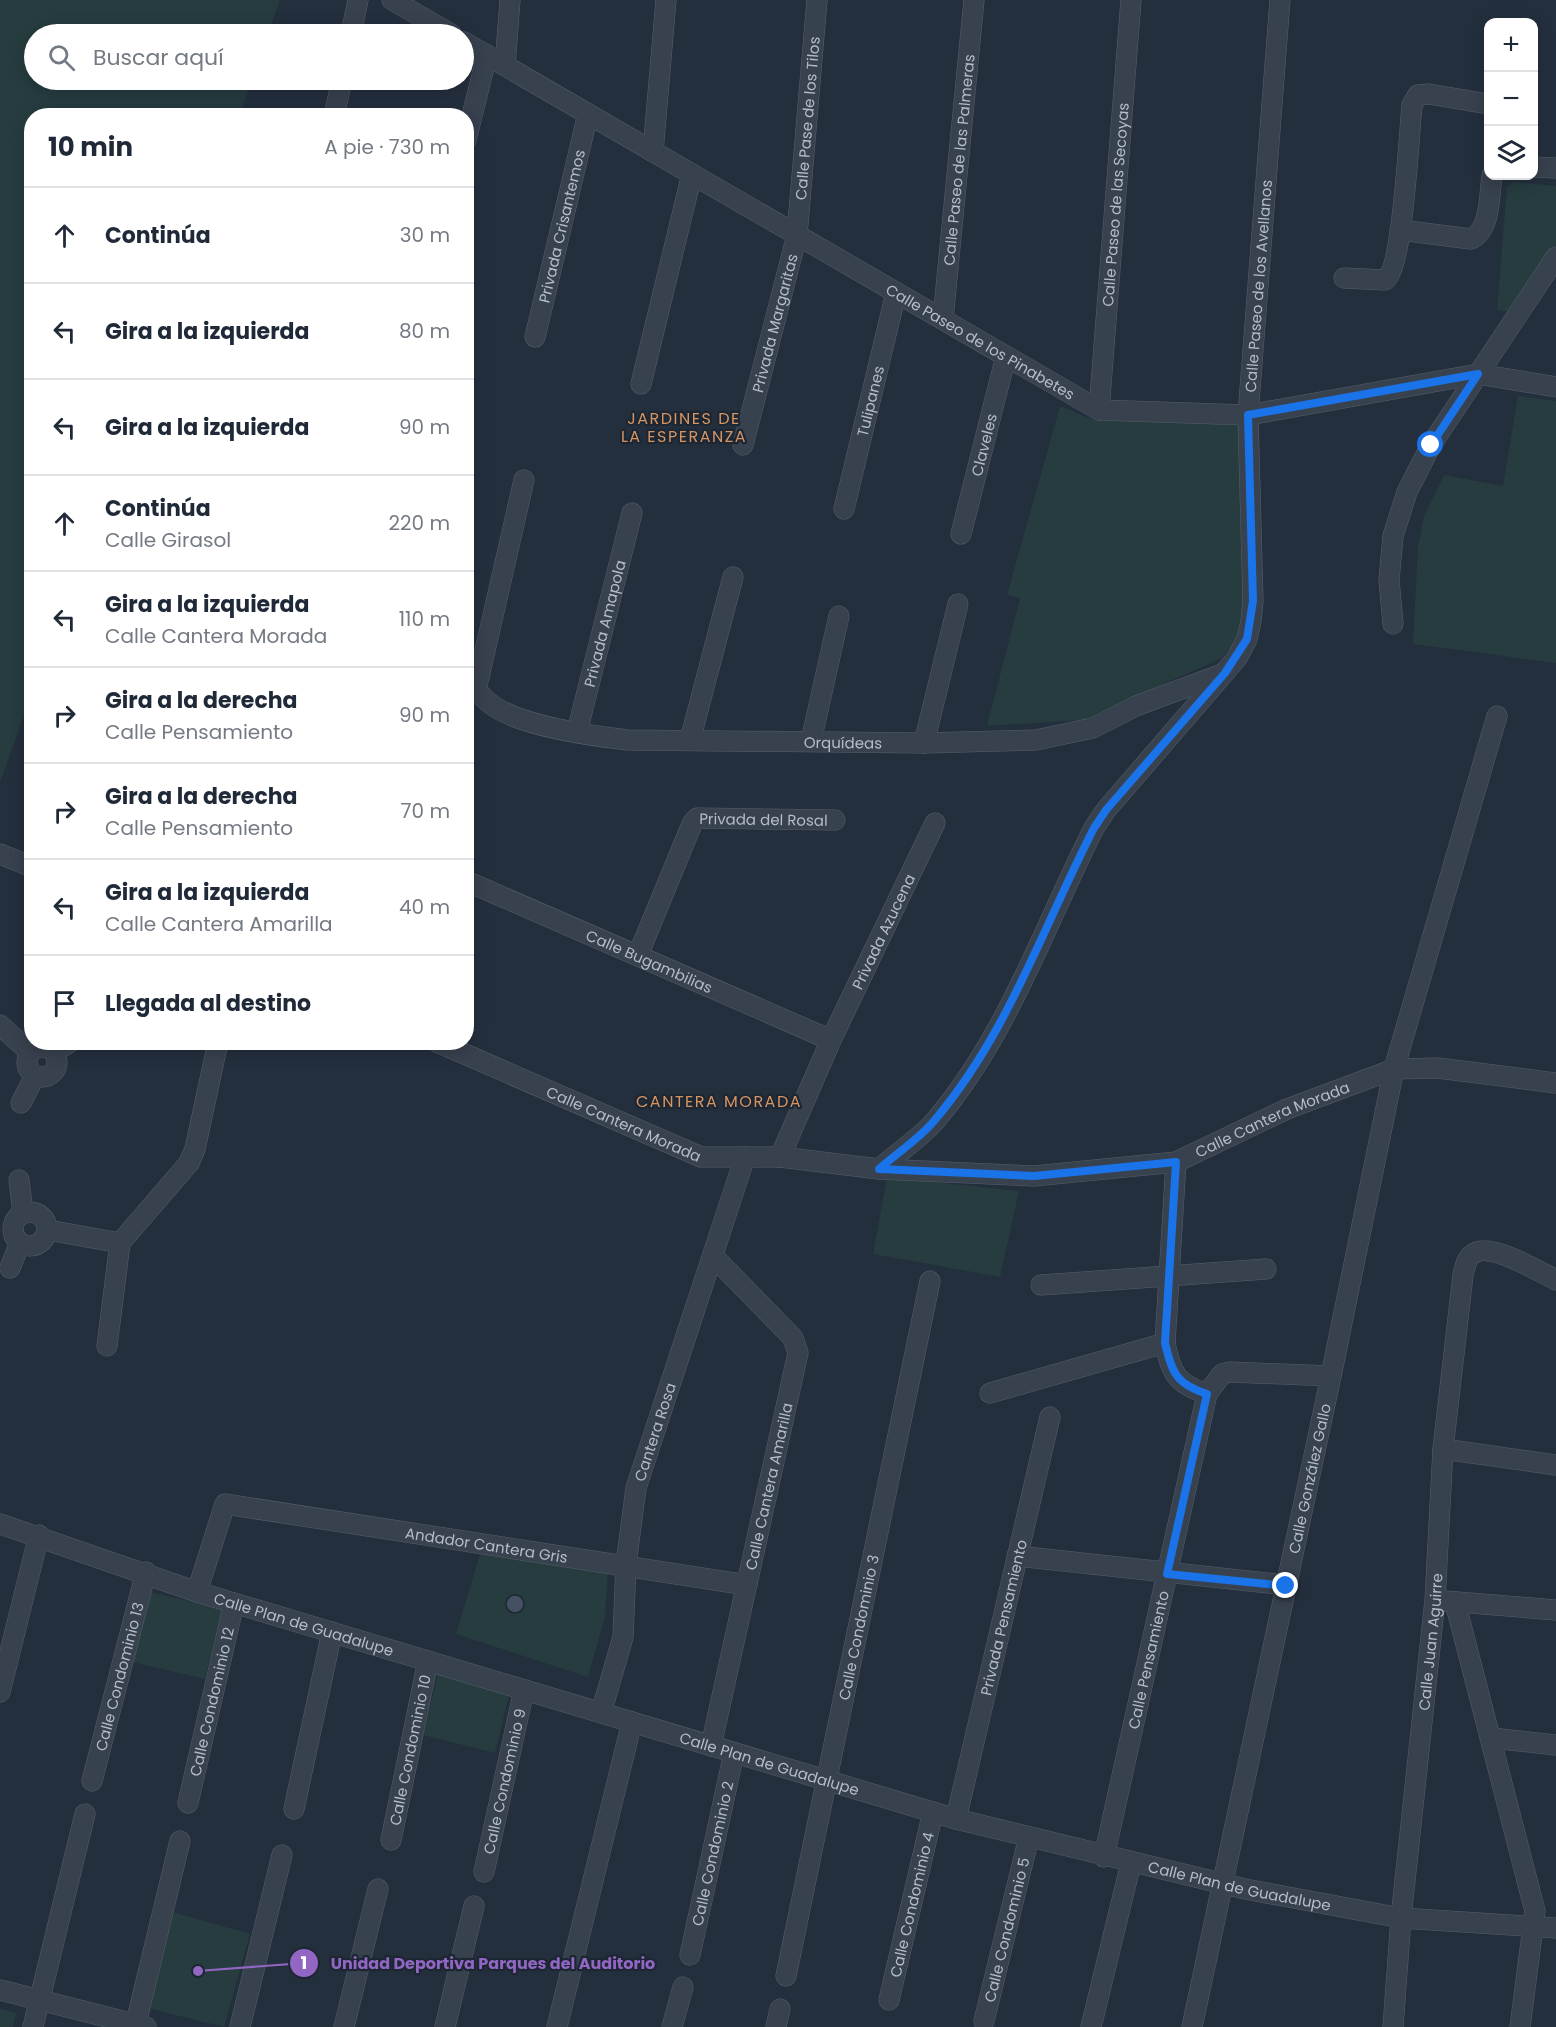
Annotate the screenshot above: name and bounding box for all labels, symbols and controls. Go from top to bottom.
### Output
map controls [1484,18,1538,180]
button: + [1484,18,1538,72]
search box [24,24,474,90]
street label: Calle Pase de los Tilos [790,35,824,201]
icon: search [45,41,78,74]
text: Buscar aquí [93,42,224,73]
street label: Calle Paseo de las Palmeras [938,53,979,266]
button: − [1484,72,1538,126]
street label: Calle Paseo de las Secoyas [1097,102,1133,307]
button: layers [1484,126,1538,180]
text: 10 min [48,129,133,165]
text: A pie · 730 m [324,133,450,161]
street label: Privada Crisantemos [533,147,590,305]
street label: Calle Paseo de los Avellanos [1239,179,1277,393]
icon: ahead [48,219,81,252]
text: Continúa [105,220,211,251]
text: 30 m [400,221,450,249]
street label: Privada Margaritas [746,251,802,395]
street label: Calle Paseo de los Pinabetes [882,278,1079,404]
icon: left [48,315,81,348]
text: Gira a la izquierda [105,316,309,347]
text: 80 m [399,317,450,345]
street label: Tulipanes [851,363,889,439]
district label: JARDINES DE LA ESPERANZA [621,407,747,448]
icon: left [48,411,81,444]
street label: Claveles [966,411,1002,478]
text: Gira a la izquierda [105,412,309,443]
text: 90 m [399,413,450,441]
route start [1417,431,1443,457]
text: Continúa [105,493,211,524]
icon: ahead [48,507,81,540]
text: 220 m [389,509,450,537]
text: Calle Girasol [105,526,231,554]
street label: Privada Amapola [578,558,630,689]
text: Gira a la izquierda [105,589,309,620]
icon: left [48,603,81,636]
text: 110 m [399,605,450,633]
text: Calle Cantera Morada [105,622,327,650]
text: Gira a la derecha [105,685,298,716]
icon: right [48,699,81,732]
text: 90 m [399,701,450,729]
text: Calle Pensamiento [105,718,293,746]
street label: Orquídeas [804,731,882,753]
text: Gira a la derecha [105,781,298,812]
icon: right [48,795,81,828]
text: 70 m [401,797,450,825]
street label: Privada del Rosal [699,808,828,830]
text: Calle Pensamiento [105,814,293,842]
street label: Privada Azucena [846,870,920,993]
text: Gira a la izquierda [105,877,309,908]
icon: left [48,891,81,924]
text: 40 m [399,893,450,921]
text: Calle Cantera Amarilla [105,910,333,938]
street label: Calle Bugambilias [583,924,716,998]
icon: arrive [48,987,81,1020]
text: Llegada al destino [105,988,311,1019]
street label: Calle Cantera Morada [1191,1076,1352,1162]
street label: Calle Cantera Morada [543,1081,705,1166]
district label: CANTERA MORADA [636,1090,802,1113]
street label: Cantera Rosa [628,1380,681,1484]
street label: Calle Cantera Amarilla [740,1401,797,1572]
street label: Calle González Gallo [1283,1401,1335,1555]
street label: Andador Cantera Gris [404,1522,569,1568]
street label: Privada Pensamiento [975,1537,1032,1698]
street label: Calle Condominio 3 [833,1553,884,1702]
route end [1272,1572,1298,1598]
street label: Calle Juan Aguirre [1413,1573,1447,1712]
street label: Calle Plan de Guadalupe [212,1587,396,1661]
street label: Calle Pensamiento [1122,1589,1173,1731]
street label: Calle Condominio 13 [90,1600,148,1753]
street label: Calle Condominio 12 [184,1625,239,1778]
street label: Calle Condominio 10 [384,1673,435,1827]
street label: Calle Condominio 9 [478,1706,530,1856]
street label: Calle Plan de Guadalupe [677,1726,862,1800]
street label: Calle Condominio 2 [686,1779,738,1928]
street label: Calle Condominio 4 [884,1830,938,1979]
street label: Calle Condominio 5 [978,1855,1034,2004]
street label: Calle Plan de Guadalupe [1146,1855,1333,1915]
callout: Unidad Deportiva Parques del Auditorio [289,1946,668,1980]
text: 1 [301,1950,307,1975]
text: Unidad Deportiva Parques del Auditorio [331,1952,655,1975]

